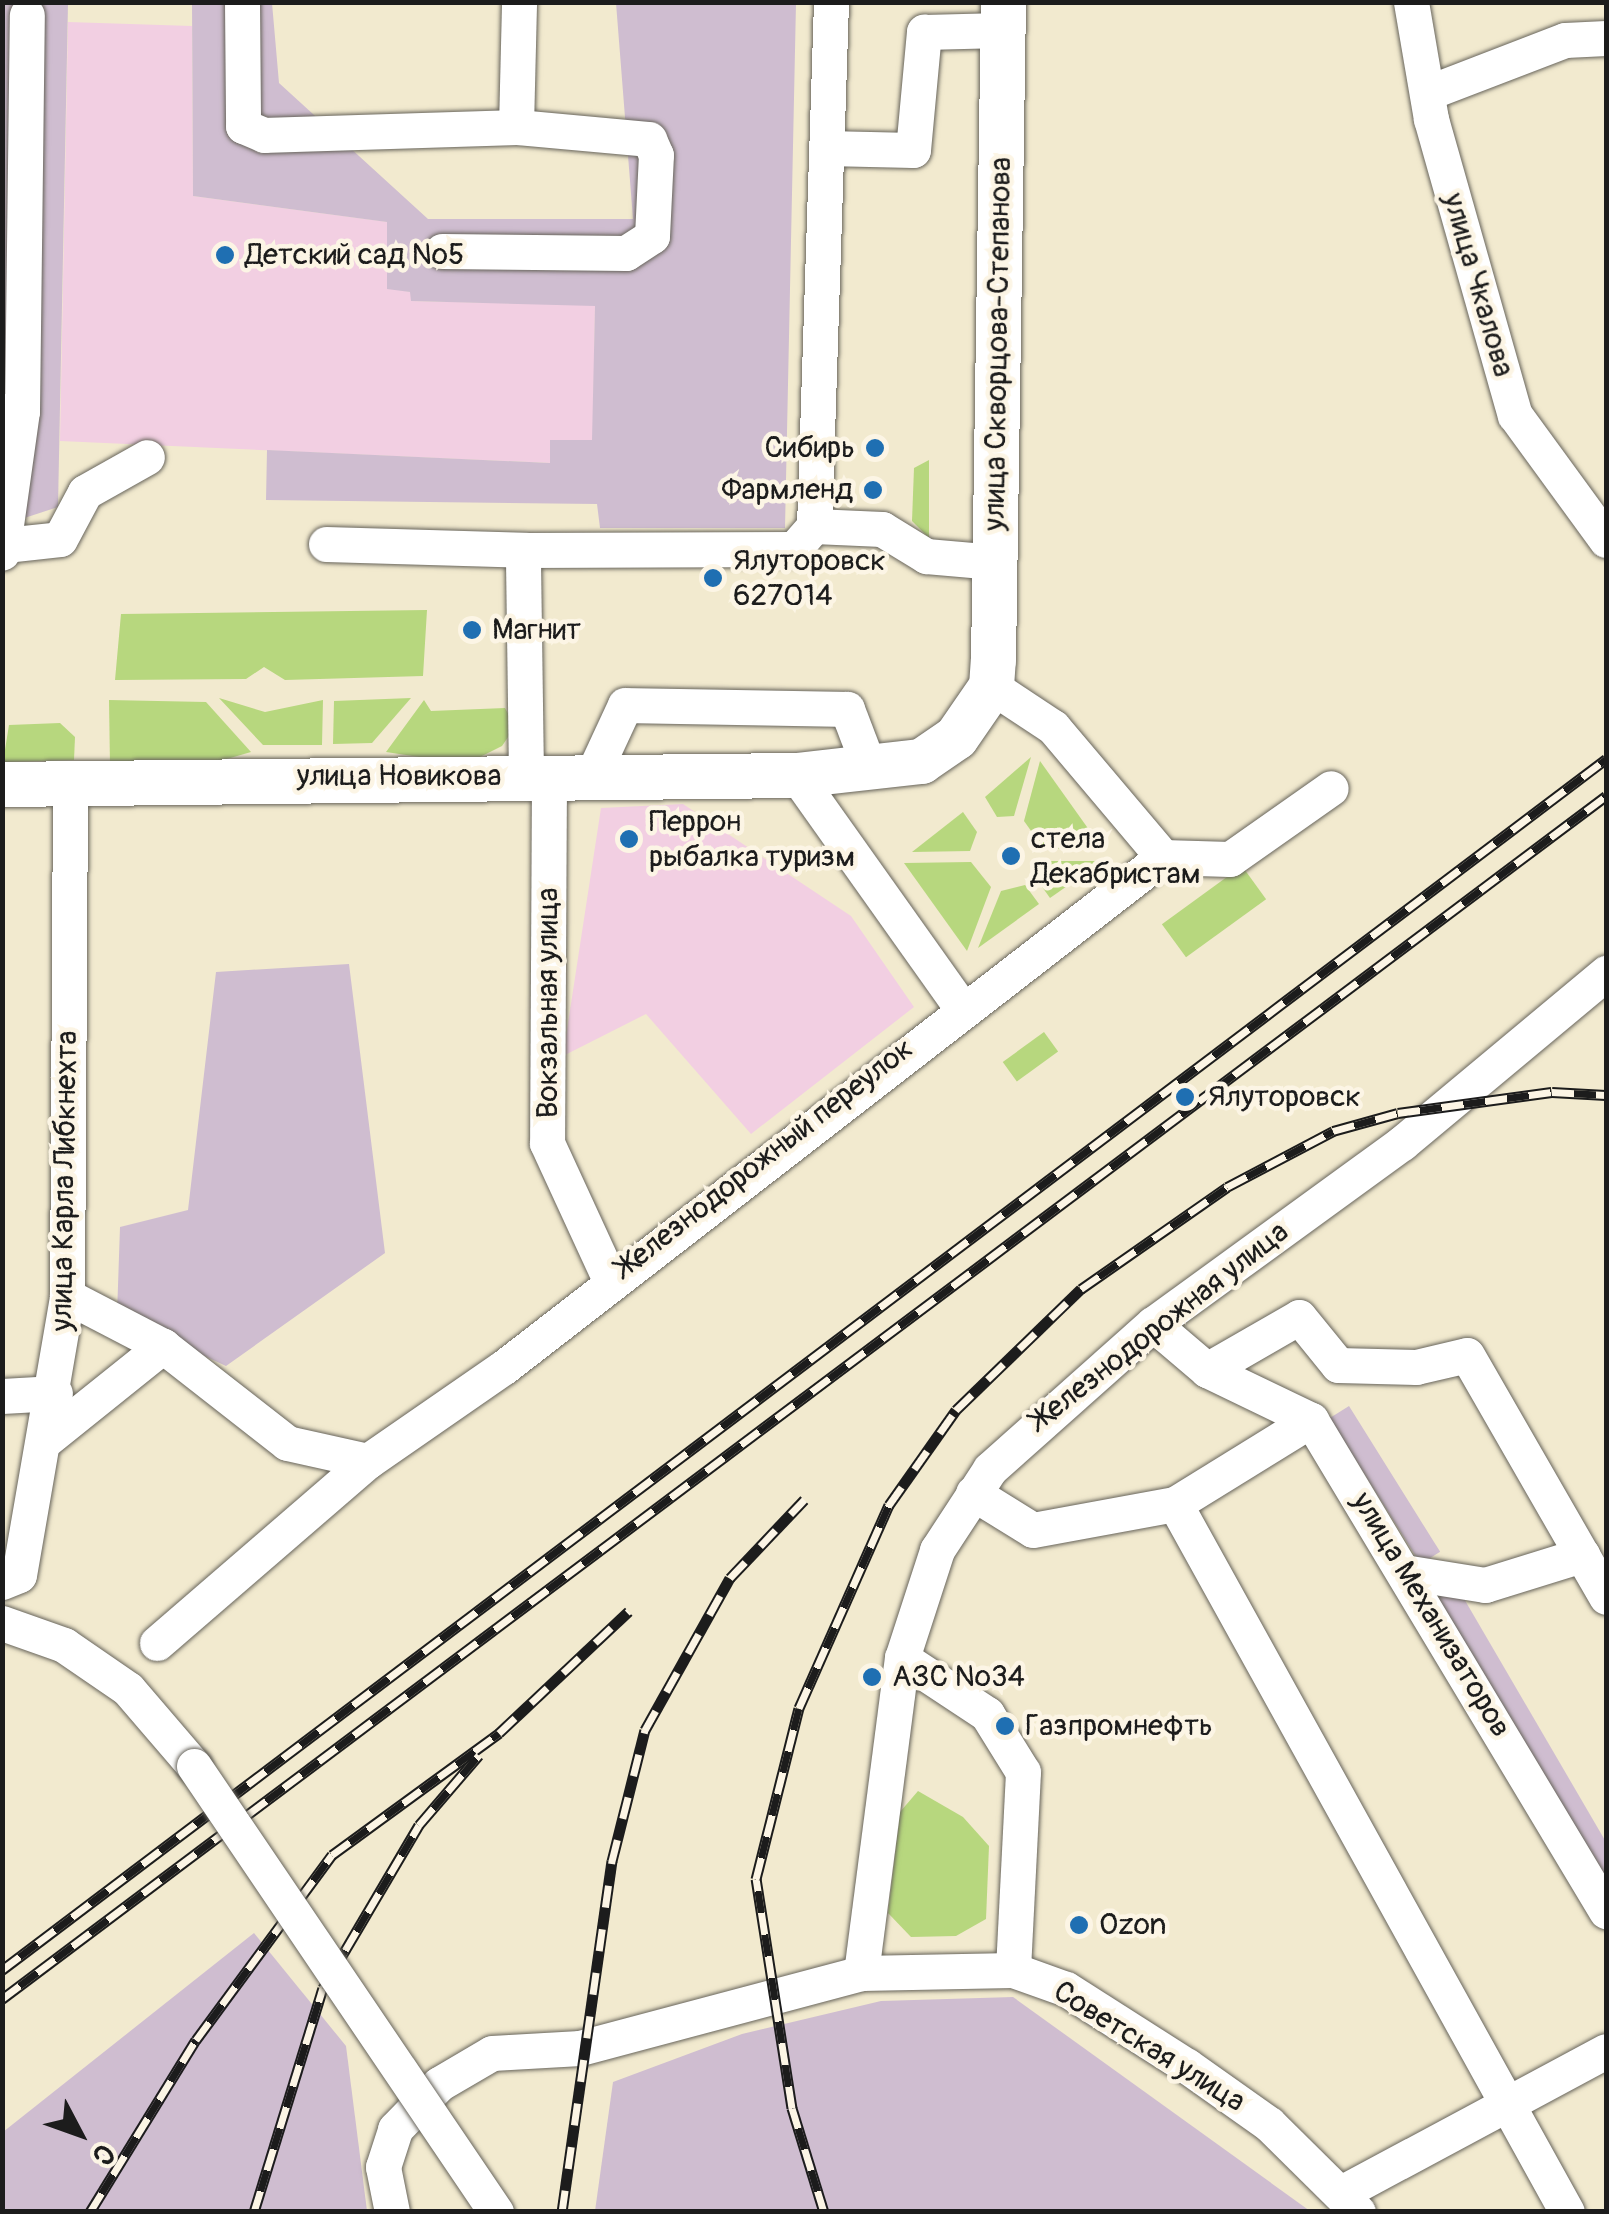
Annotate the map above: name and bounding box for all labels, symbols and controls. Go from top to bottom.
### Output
street label: улица Скворцова-Степанова [977,157,1019,531]
street label: улица Чкалова [1435,189,1521,381]
place label: Детский сад №5 [245,237,464,273]
marker: Детский сад №5 [214,244,236,266]
place label: Сибирь [765,430,855,466]
marker: Сибирь [864,437,886,459]
place label: Фармленд [721,472,853,508]
marker: Фармленд [862,479,884,501]
place label: Ялуторовск 627014 [733,543,886,614]
marker: Ялуторовск 627014 [702,567,724,589]
place label: Магнит [492,612,581,648]
marker: Магнит [461,619,483,641]
street label: улица Новикова [297,758,501,794]
place label: Перрон рыбалка туризм [649,804,855,874]
place label: стела Декабристам [1031,821,1200,892]
marker: Перрон рыбалка туризм [618,828,640,850]
marker: стела Декабристам [1000,845,1022,867]
street label: Вокзальная улица [530,888,566,1118]
street label: улица Карла Либкнехта [44,1030,86,1332]
street label: Железнодорожный переулок [609,1031,921,1285]
place label: Ялуторовск [1208,1079,1361,1115]
marker: Ялуторовск [1172,1084,1198,1110]
street label: Железнодорожная улица [1024,1214,1296,1438]
street label: улица Механизаторов [1344,1486,1518,1744]
place label: АЗС №34 [892,1659,1025,1695]
marker: АЗС №34 [861,1666,883,1688]
place label: Газпромнефть [1025,1708,1213,1744]
marker: Газпромнефть [994,1715,1016,1737]
place label: Ozon [1099,1907,1166,1943]
marker: Ozon [1068,1914,1090,1936]
street label: Советская улица [1047,1974,1251,2120]
north arrow [30,2084,130,2184]
text: С [84,2136,122,2172]

